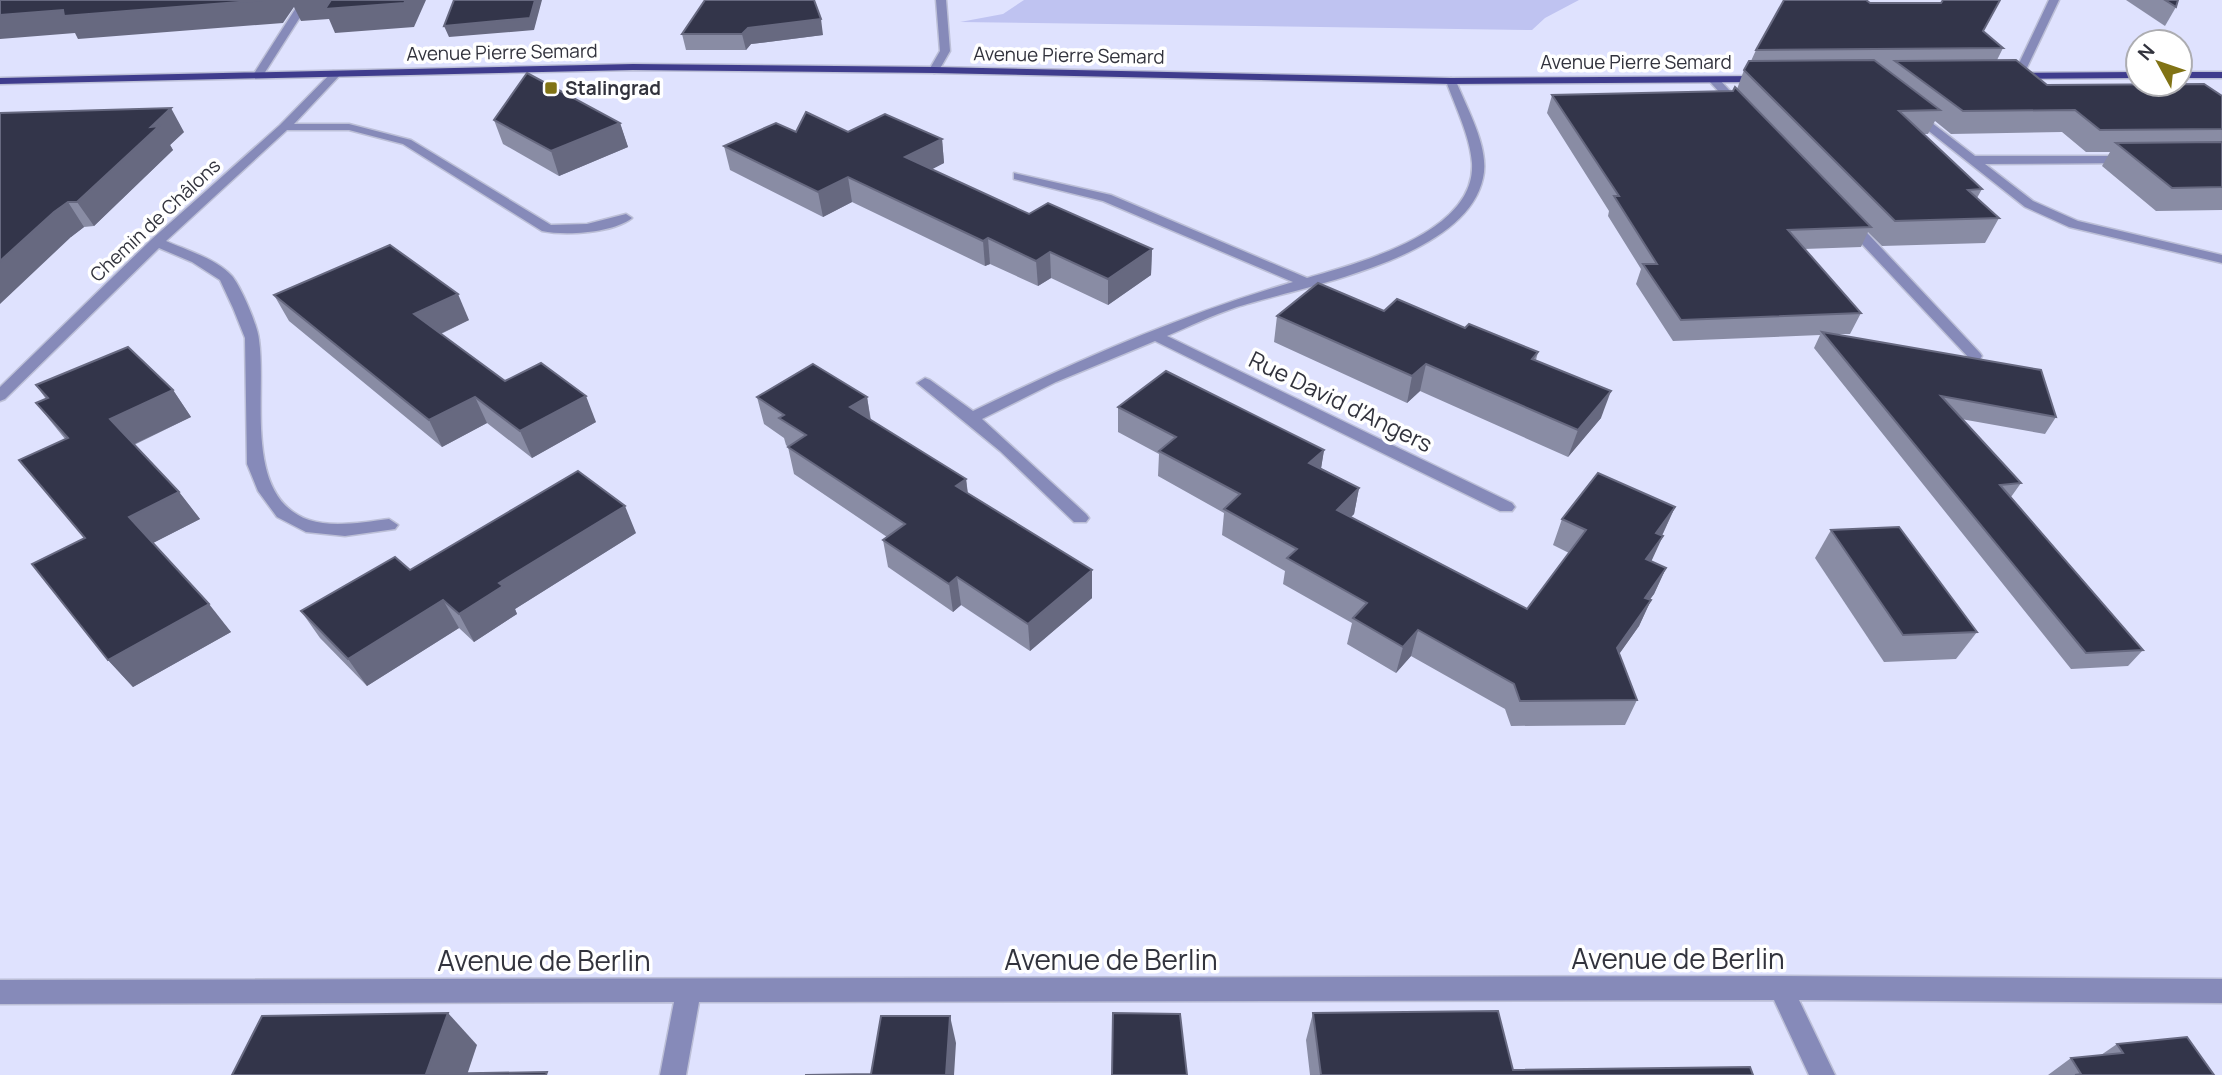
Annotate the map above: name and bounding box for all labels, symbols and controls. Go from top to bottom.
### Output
north arrow [2124,28,2194,98]
street label: Avenue Pierre Semard [406,37,598,67]
text: N [2132,38,2160,66]
street label: Avenue Pierre Semard [973,40,1165,70]
street label: Avenue Pierre Semard [1540,49,1732,75]
place label: Stalingrad [565,75,661,101]
marker: Stalingrad [543,80,559,96]
street label: Chemin de Châlons [84,153,226,287]
street label: Rue David d'Angers [1244,343,1438,459]
street label: Avenue de Berlin [1571,939,1785,977]
street label: Avenue de Berlin [1004,940,1218,978]
street label: Avenue de Berlin [437,941,651,979]

